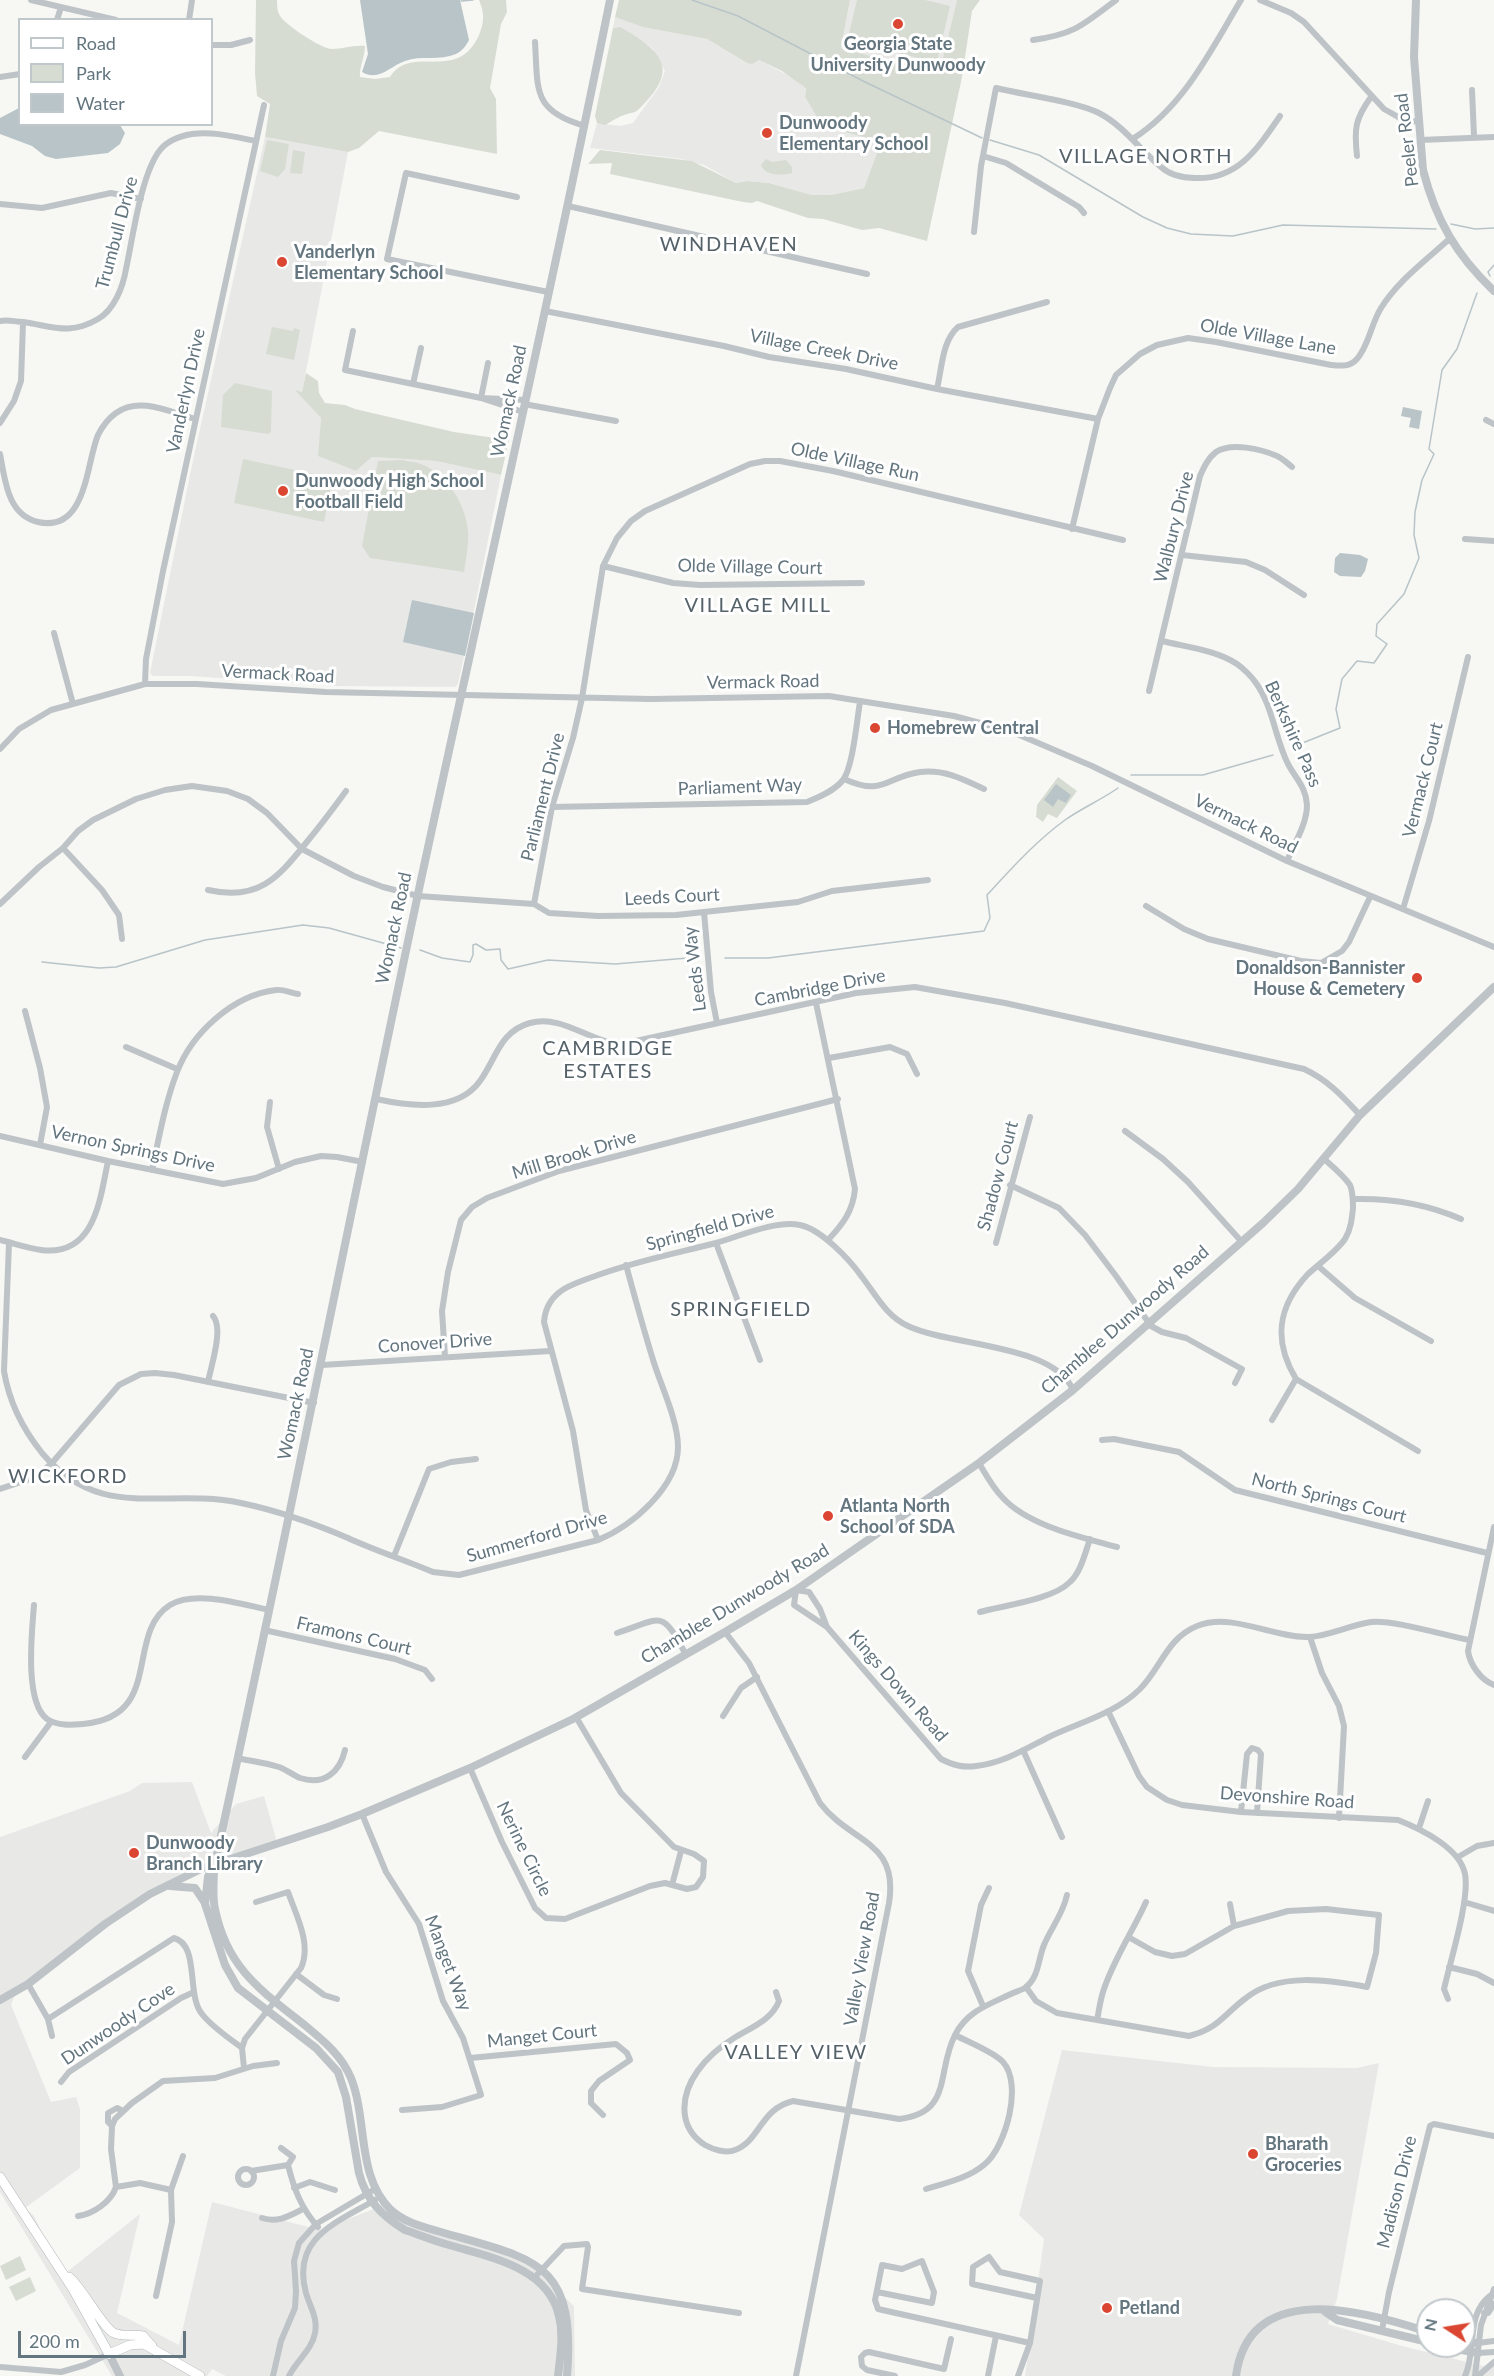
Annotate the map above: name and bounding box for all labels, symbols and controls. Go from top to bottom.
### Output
marker: Georgia State University Dunwoody [891,17,905,31]
legend [18,18,213,126]
text: Road [76,32,116,54]
place label: Georgia State University Dunwoody [811,33,985,76]
text: Park [76,62,111,84]
text: Water [76,92,125,114]
street label: Peeler Road [1391,92,1423,188]
place label: Dunwoody Elementary School [779,112,928,154]
marker: Dunwoody Elementary School [760,126,774,140]
district label: VILLAGE NORTH [1059,145,1233,169]
street label: Trumbull Drive [92,174,142,292]
district label: WINDHAVEN [660,233,798,257]
place label: Vanderlyn Elementary School [294,241,443,284]
marker: Vanderlyn Elementary School [275,255,289,269]
street label: Olde Village Lane [1198,314,1338,360]
street label: Village Creek Drive [748,325,900,375]
street label: Vanderlyn Drive [162,327,210,455]
street label: Womack Road [487,343,531,459]
street label: Olde Village Run [789,438,921,486]
street label: Walbury Drive [1150,469,1198,585]
place label: Dunwoody High School Football Field [295,470,484,512]
marker: Dunwoody High School Football Field [276,484,290,498]
street label: Olde Village Court [677,555,823,579]
district label: VILLAGE MILL [685,594,831,618]
street label: Vermack Road [221,660,335,688]
street label: Vermack Road [706,670,820,694]
street label: Berkshire Pass [1260,677,1326,791]
place label: Homebrew Central [887,717,1039,739]
street label: Vermack Court [1398,720,1448,840]
marker: Homebrew Central [868,721,882,735]
street label: Parliament Drive [517,730,569,864]
street label: Parliament Way [677,774,803,800]
street label: Vermack Road [1191,790,1301,858]
street label: Womack Road [372,870,416,986]
street label: Leeds Court [624,884,720,910]
street label: Leeds Way [679,925,711,1013]
place label: Donaldson-Bannister House & Cemetery [1235,957,1405,1000]
street label: Cambridge Drive [753,965,887,1011]
marker: Donaldson-Bannister House & Cemetery [1410,971,1424,985]
district label: CAMBRIDGE ESTATES [542,1037,674,1084]
street label: Shadow Court [973,1119,1023,1233]
street label: Vernon Springs Drive [49,1121,217,1177]
street label: Mill Brook Drive [509,1126,639,1184]
street label: Springfield Drive [644,1201,776,1255]
street label: Chamblee Dunwoody Road [1037,1241,1213,1399]
district label: SPRINGFIELD [670,1298,812,1322]
street label: Conover Drive [377,1328,493,1358]
street label: Womack Road [274,1346,318,1462]
district label: WICKFORD [8,1465,128,1489]
street label: North Springs Court [1249,1468,1409,1528]
place label: Atlanta North School of SDA [840,1495,955,1538]
street label: Summerford Drive [464,1507,610,1567]
marker: Atlanta North School of SDA [821,1509,835,1523]
street label: Chamblee Dunwoody Road [637,1539,833,1669]
street label: Framons Court [294,1612,414,1660]
street label: Kings Down Road [844,1626,952,1746]
street label: Devonshire Road [1219,1783,1355,1813]
street label: Nerine Circle [492,1798,556,1900]
place label: Dunwoody Branch Library [146,1832,263,1874]
marker: Dunwoody Branch Library [127,1846,141,1860]
street label: Valley View Road [840,1890,884,2028]
street label: Manget Way [420,1912,476,2014]
street label: Dunwoody Cove [57,1978,179,2070]
street label: Manget Court [486,2019,598,2053]
district label: VALLEY VIEW [724,2041,868,2065]
place label: Bharath Groceries [1265,2133,1342,2176]
street label: Madison Drive [1373,2133,1421,2251]
marker: Bharath Groceries [1246,2147,1260,2161]
place label: Petland [1119,2297,1180,2319]
north arrow [1416,2298,1476,2358]
marker: Petland [1100,2301,1114,2315]
text: N [1419,2317,1440,2333]
scale bar [21,2319,189,2357]
text: 200 m [29,2330,80,2352]

